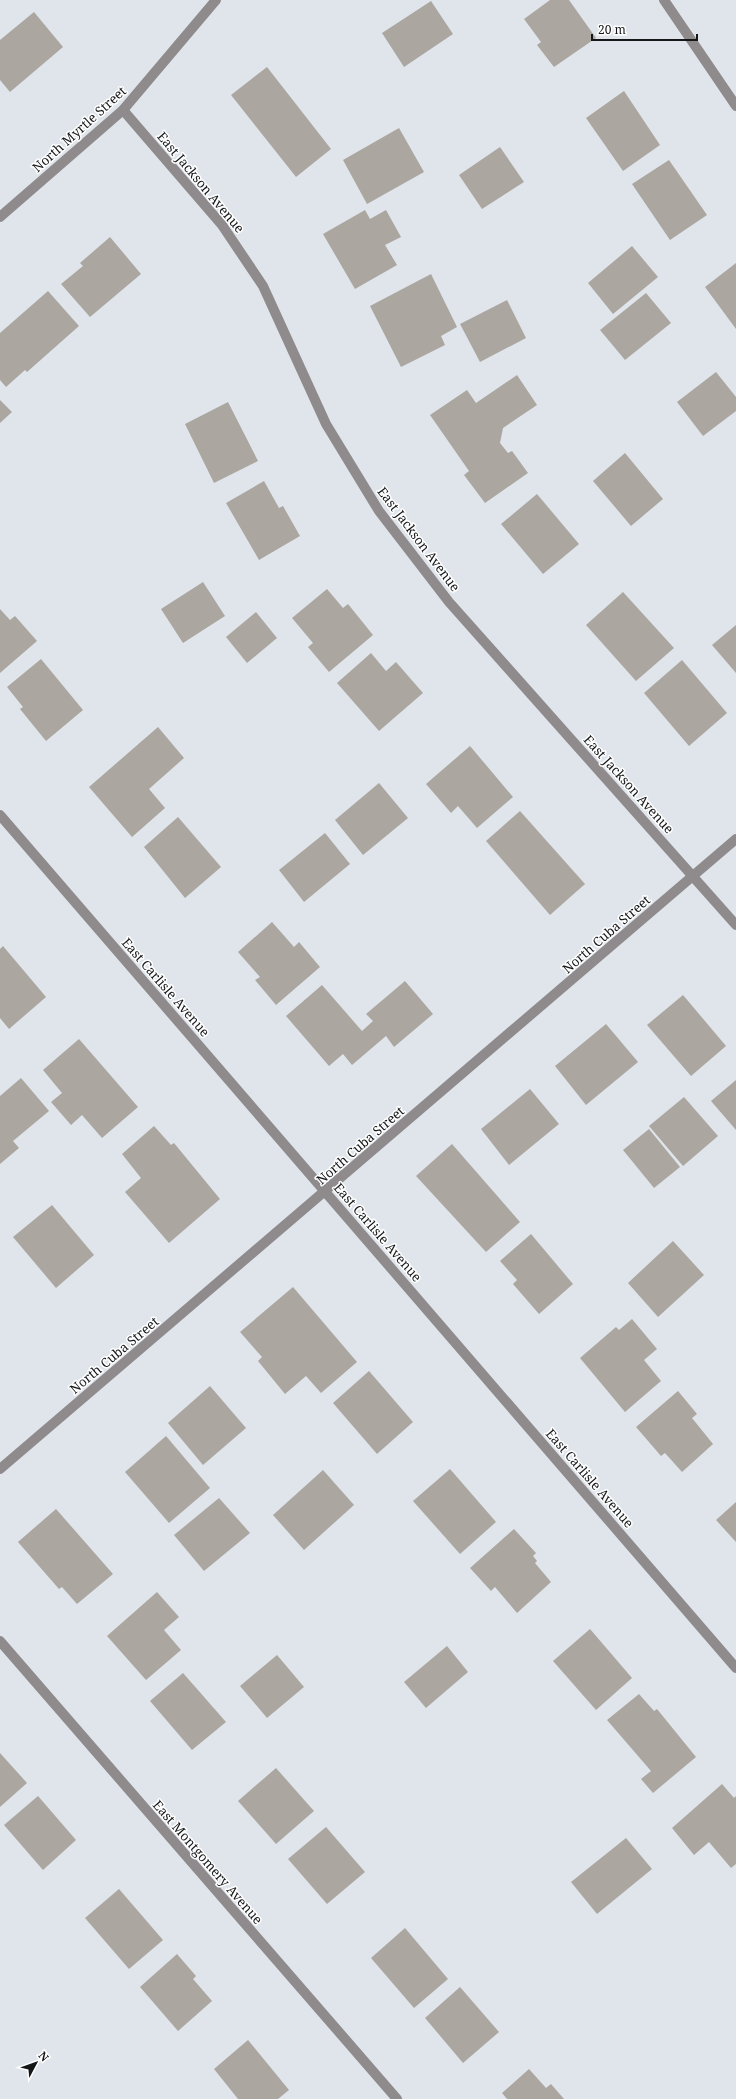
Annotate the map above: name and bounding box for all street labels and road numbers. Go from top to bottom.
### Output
street label: North Myrtle Street [28,82,130,176]
street label: East Jackson Avenue [153,128,249,236]
street label: East Jackson Avenue [374,483,464,595]
street label: East Jackson Avenue [580,731,678,837]
street label: North Cuba Street [558,891,654,977]
street label: East Carlisle Avenue [118,934,214,1040]
street label: North Cuba Street [312,1102,408,1188]
street label: East Carlisle Avenue [330,1179,426,1285]
street label: North Cuba Street [66,1312,163,1398]
street label: East Carlisle Avenue [542,1425,638,1531]
street label: East Montgomery Avenue [149,1796,267,1928]

